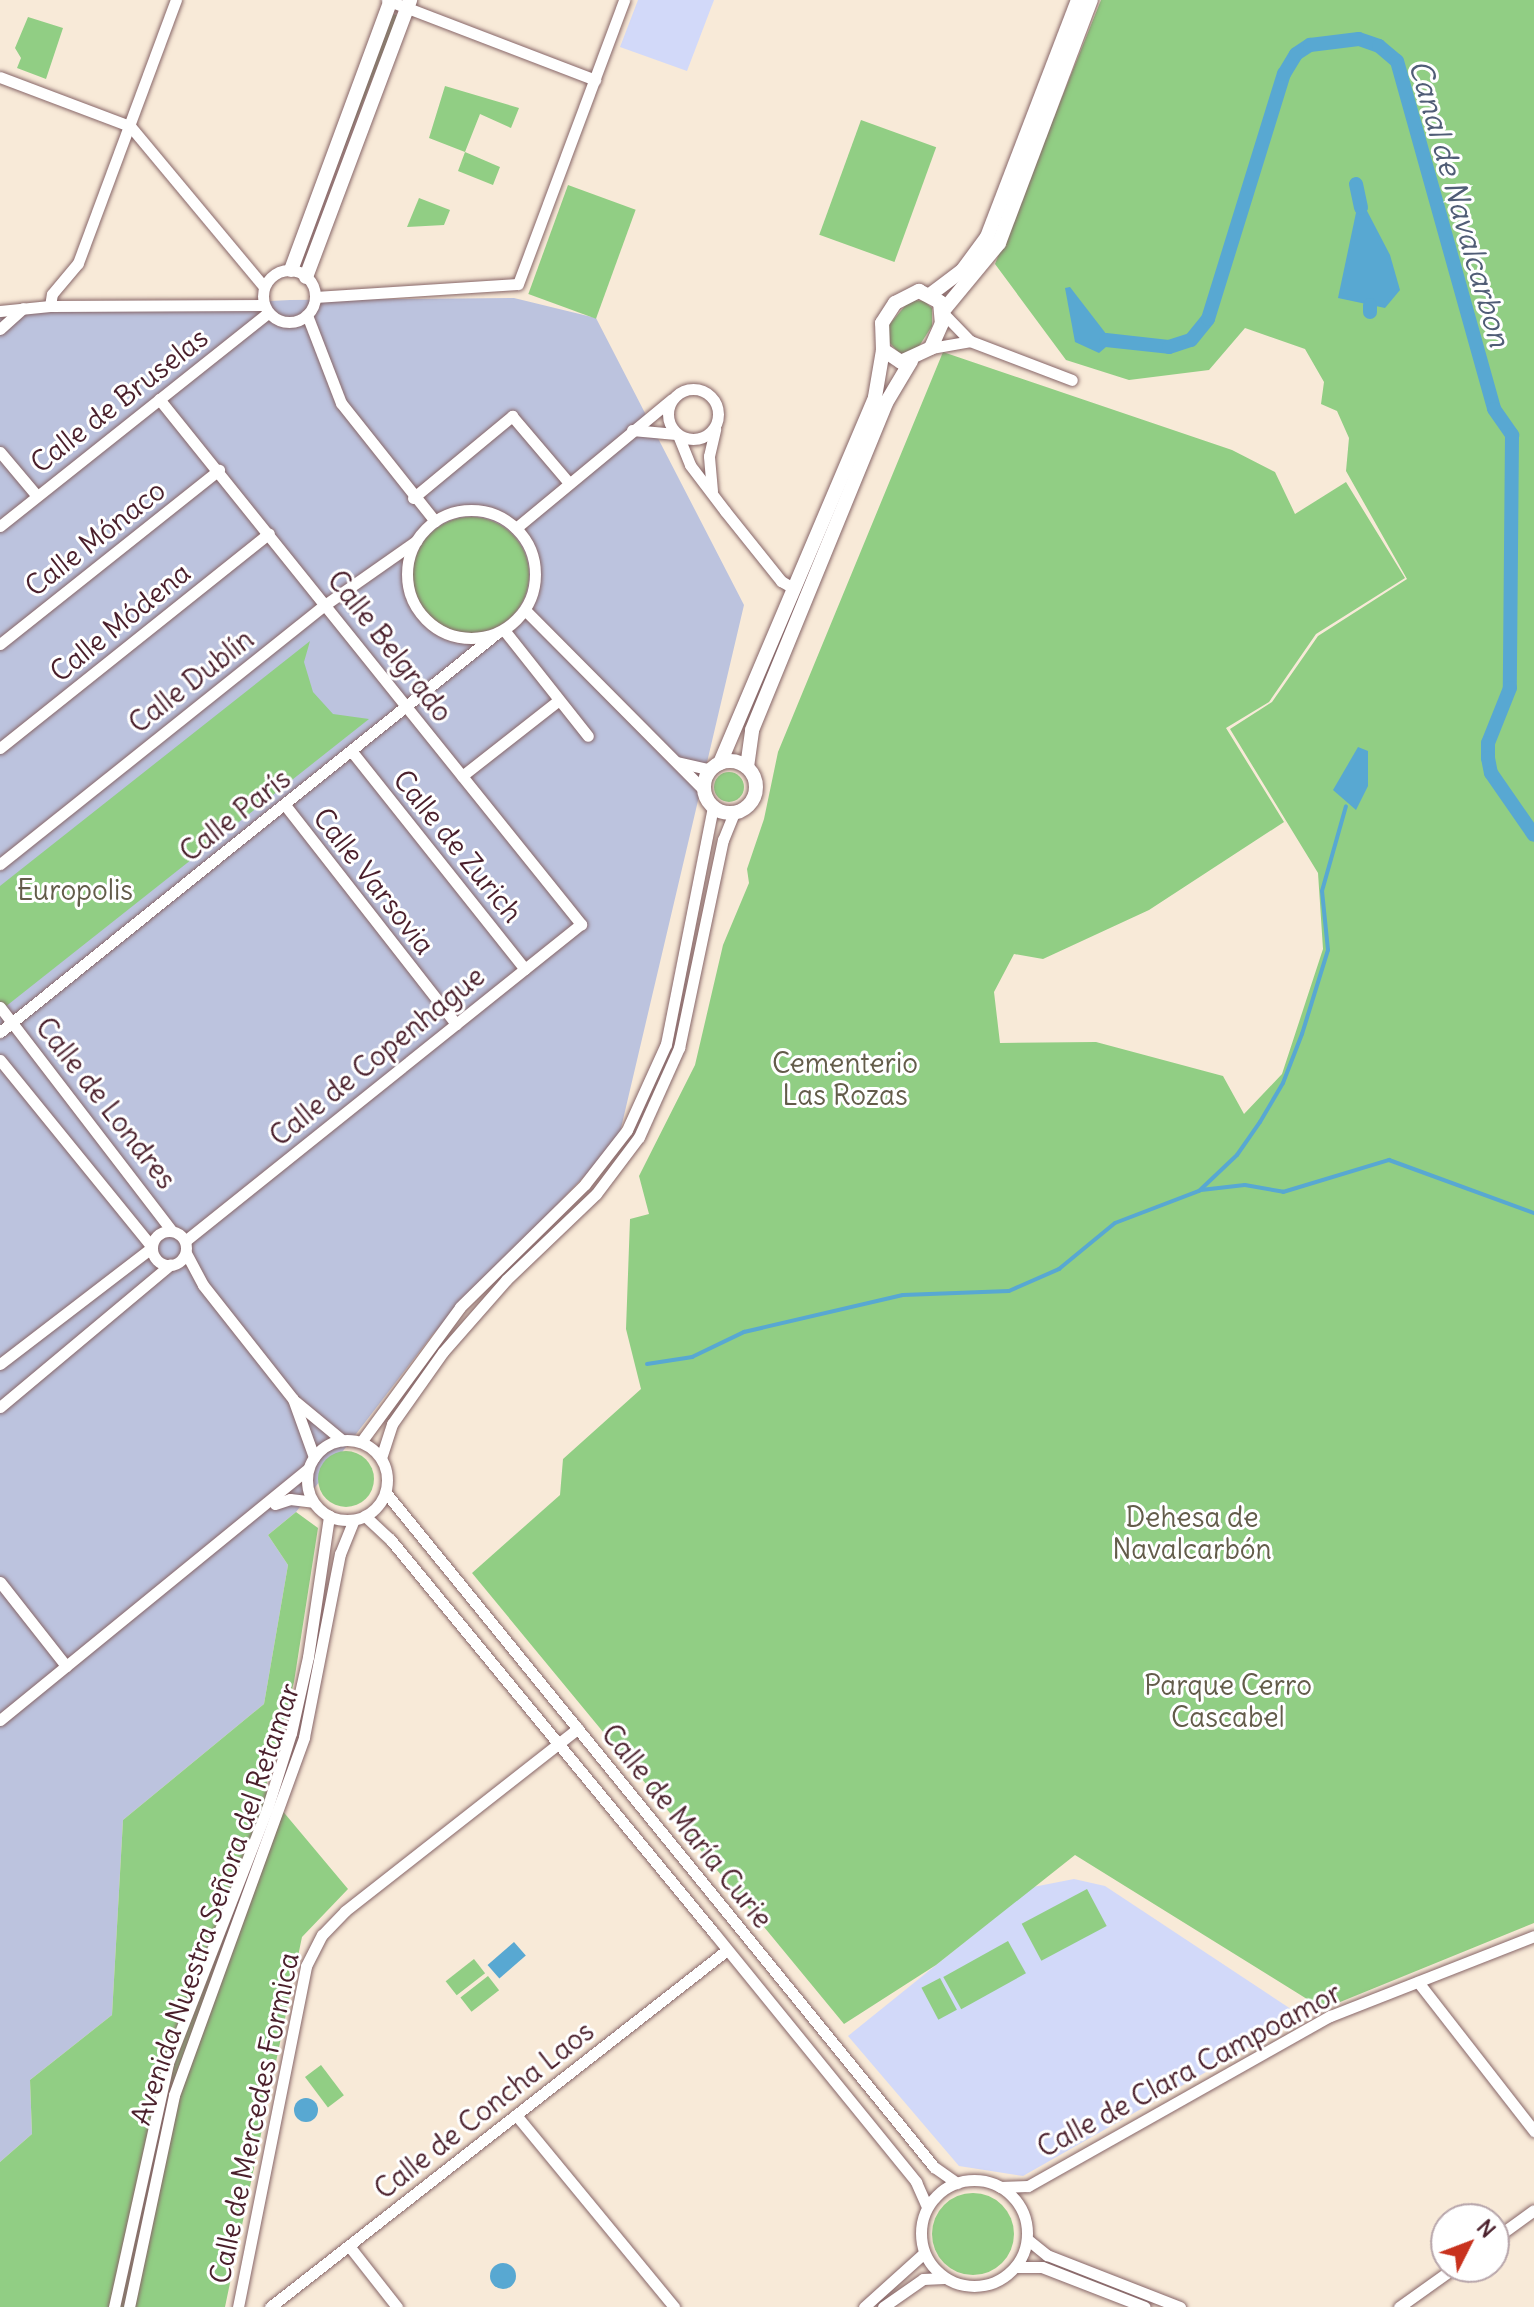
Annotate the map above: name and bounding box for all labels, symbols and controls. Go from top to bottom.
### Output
water label: Canal de Navalcarbon [1402,55,1518,351]
street label: Calle de Bruselas [24,320,214,480]
street label: Calle Mónaco [18,473,172,603]
street label: Calle Módena [43,555,197,689]
street label: Calle Belgrado [320,564,460,728]
street label: Calle Dublín [122,622,260,740]
street label: Calle París [173,761,297,869]
street label: Calle de Zurich [386,763,530,929]
street label: Calle Varsovia [306,801,442,961]
park label: Europolis [17,873,133,907]
street label: Calle de Copenhague [263,959,491,1153]
street label: Calle de Londres [29,1011,183,1195]
park label: Cementerio Las Rozas [772,1046,918,1112]
park label: Dehesa de Navalcarbón [1112,1500,1272,1566]
park label: Parque Cerro Cascabel [1144,1668,1312,1734]
street label: Avenida Nuestra Señora del Retamar [123,1679,307,2129]
street label: Calle de María Curie [594,1717,780,1935]
street label: Calle de Mercedes Formica [202,1949,306,2287]
street label: Calle de Clara Campoamor [1031,1976,1347,2164]
street label: Calle de Concha Laos [368,2014,600,2206]
north arrow [1430,2203,1510,2283]
text: N [1471,2213,1502,2243]

